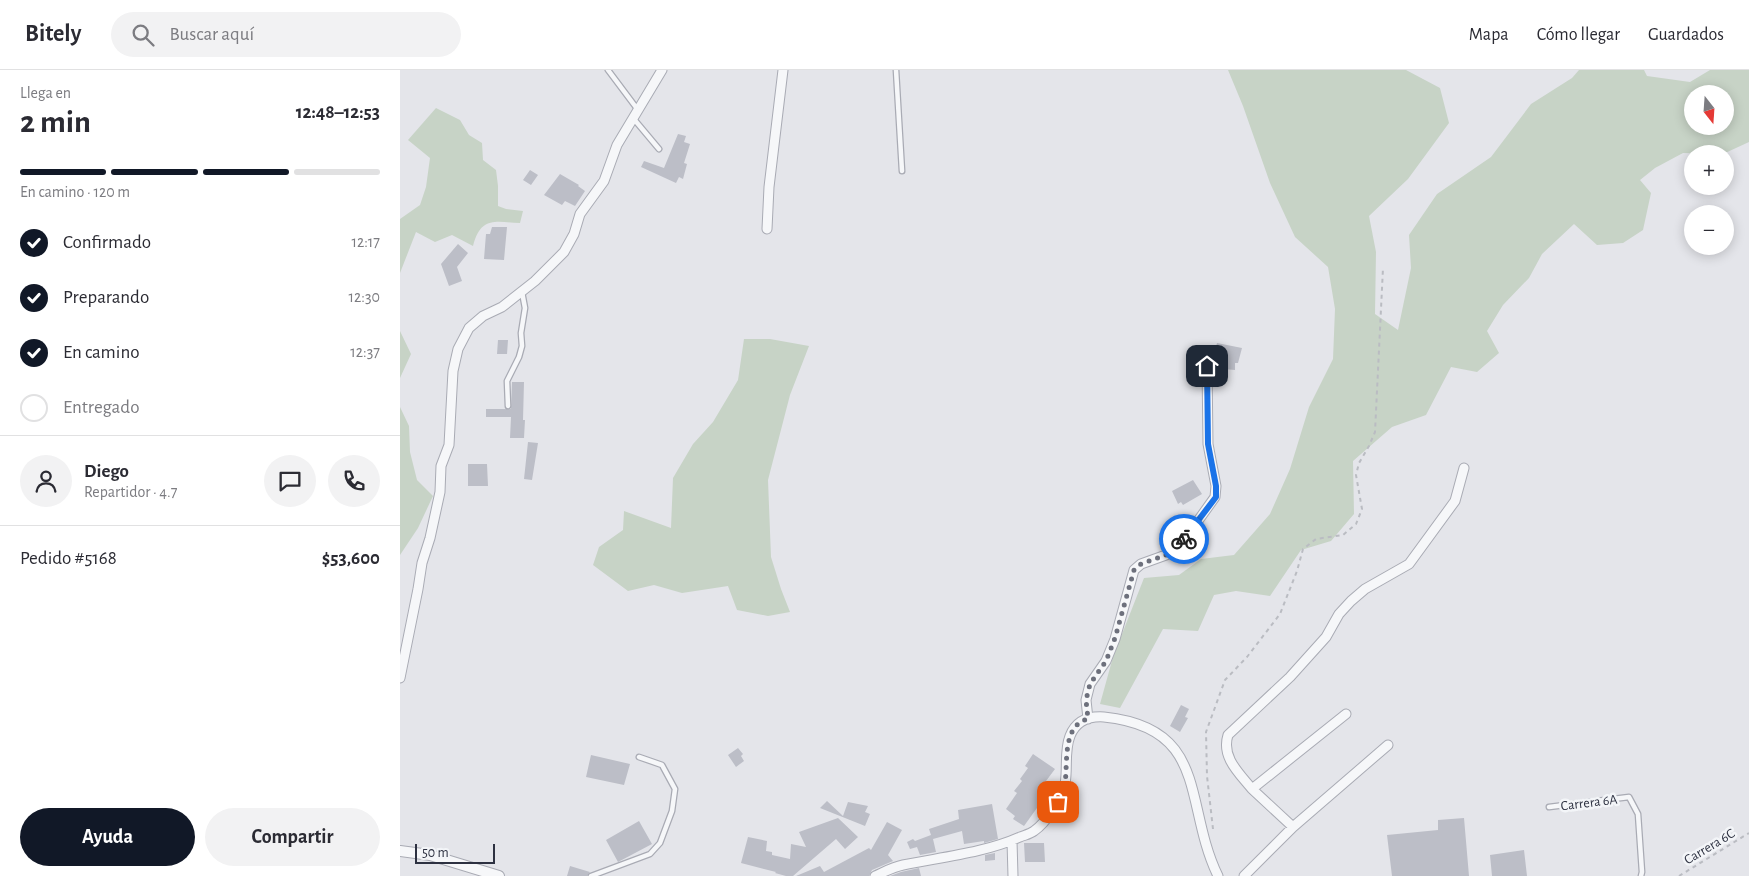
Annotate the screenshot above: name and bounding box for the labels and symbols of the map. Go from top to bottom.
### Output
north arrow [1684,85,1734,135]
pin [1186,345,1228,387]
courier [1159,514,1209,564]
pin [1037,781,1079,823]
street label: Carrera 6A [1560,793,1618,813]
street label: Carrera 6C [1682,826,1737,867]
scale bar [415,841,495,864]

